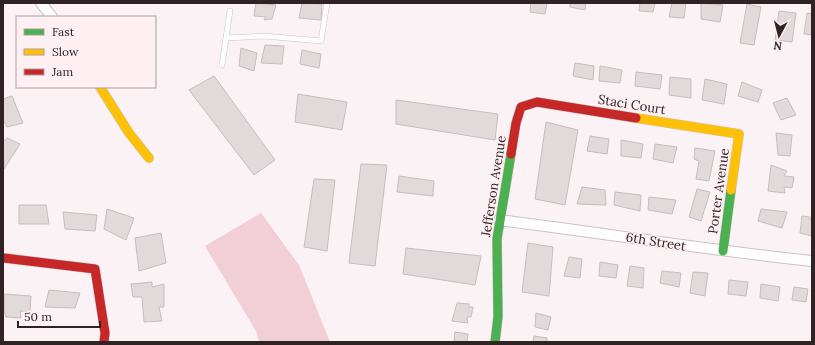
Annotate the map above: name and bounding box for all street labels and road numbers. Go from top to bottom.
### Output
street label: Staci Court [597,91,667,118]
street label: Jefferson Avenue [477,134,510,239]
street label: Porter Avenue [704,147,733,235]
street label: 6th Street [625,228,687,255]

